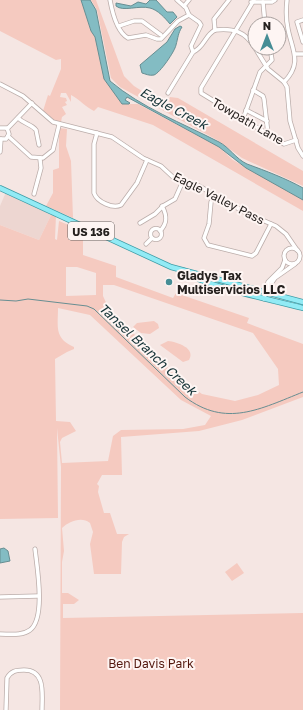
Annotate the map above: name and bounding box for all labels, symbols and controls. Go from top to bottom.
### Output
north arrow [247,16,287,56]
text: N [263,19,271,32]
water label: Eagle Creek [137,84,212,133]
street label: Towpath Lane [209,94,287,148]
street label: Eagle Valley Pass [171,169,267,227]
road number: US 136 [68,222,114,240]
place label: Gladys Tax Multiservicios LLC [177,268,286,297]
marker: Gladys Tax Multiservicios LLC [164,277,174,287]
water label: Tansel Branch Creek [96,300,201,399]
park label: Ben Davis Park [108,656,194,671]

